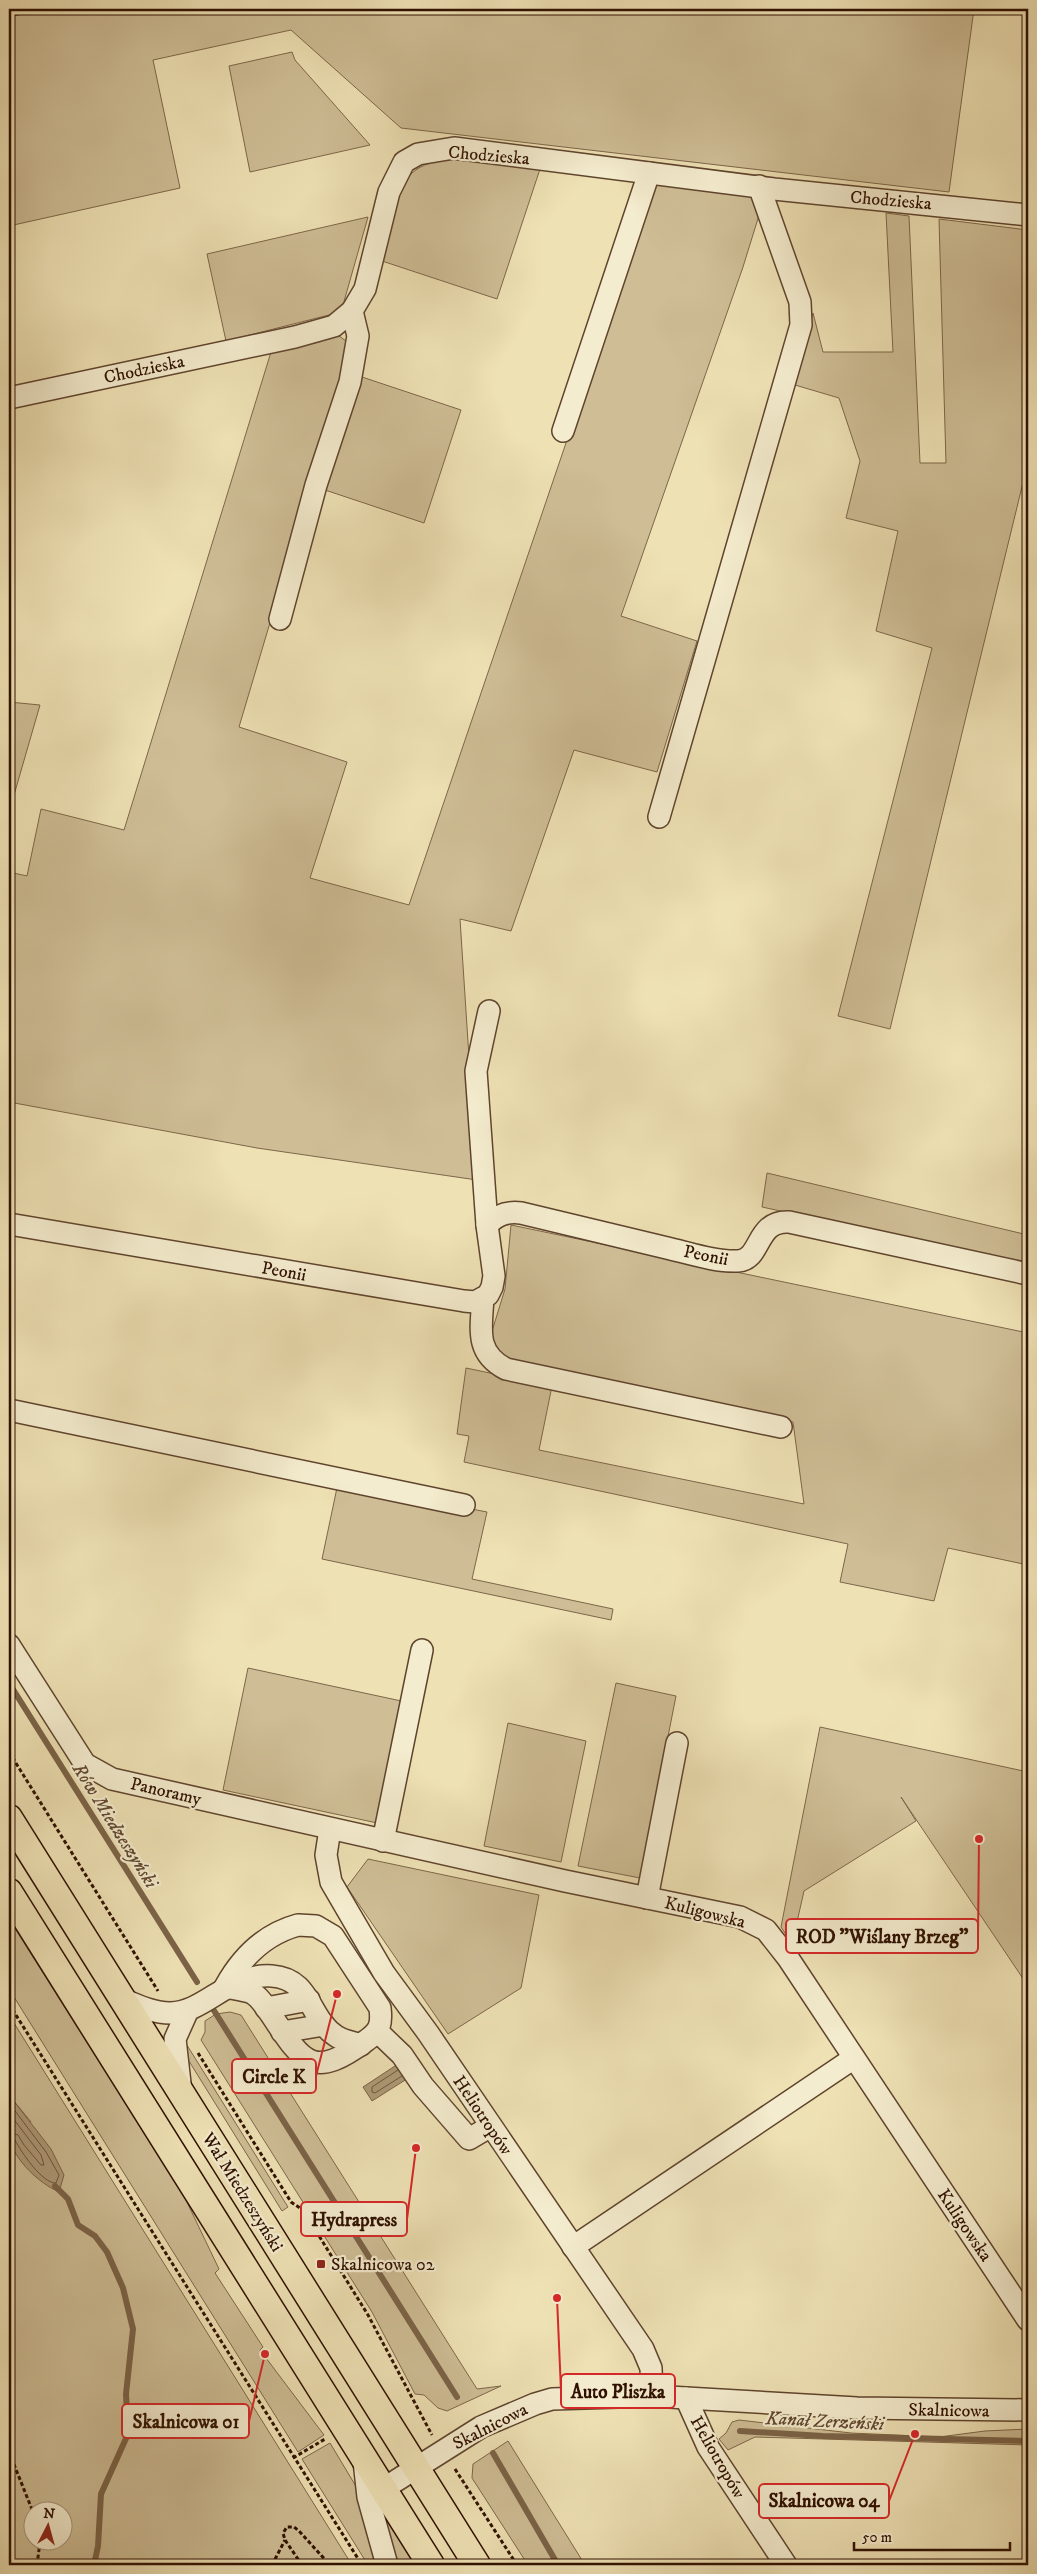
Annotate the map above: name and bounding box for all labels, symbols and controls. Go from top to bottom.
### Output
street label: Chodzieska [447,141,531,171]
street label: Chodzieska [849,186,933,216]
street label: Chodzieska [102,351,187,389]
street label: Peonii [682,1241,730,1271]
street label: Peonii [260,1257,308,1287]
water label: Rów Miedzeszyński [66,1758,163,1893]
street label: Panoramy [128,1773,204,1811]
street label: Kuligowska [662,1892,748,1934]
callout: ROD "Wiślany Brzeg" [786,1919,978,1953]
text: ROD "Wiślany Brzeg" [796,1926,969,1949]
callout: Circle K [232,2059,316,2093]
text: Circle K [242,2066,306,2089]
street label: Heliotropów [447,2071,517,2160]
street label: Wał Miedzeszyński [196,2128,288,2256]
street label: Kuligowska [932,2185,997,2266]
callout: Hydrapress [301,2202,407,2236]
text: Hydrapress [311,2209,398,2232]
place label: Skalnicowa 02 [331,2254,435,2276]
marker: Skalnicowa 02 [315,2258,327,2270]
callout: Auto Pliszka [561,2374,675,2408]
text: Auto Pliszka [570,2381,666,2404]
street label: Skalnicowa [449,2399,532,2455]
street label: Skalnicowa [908,2399,990,2423]
callout: Skalnicowa 01 [122,2404,249,2438]
water label: Kanał Zerzeński [764,2407,886,2436]
text: Skalnicowa 01 [133,2411,239,2434]
street label: Heliotropów [685,2412,750,2503]
callout: Skalnicowa 04 [759,2484,889,2518]
text: Skalnicowa 04 [769,2490,880,2513]
north arrow [22,2502,72,2552]
text: N [43,2505,56,2524]
scale bar [854,2519,1011,2551]
text: 50 m [862,2528,892,2547]

